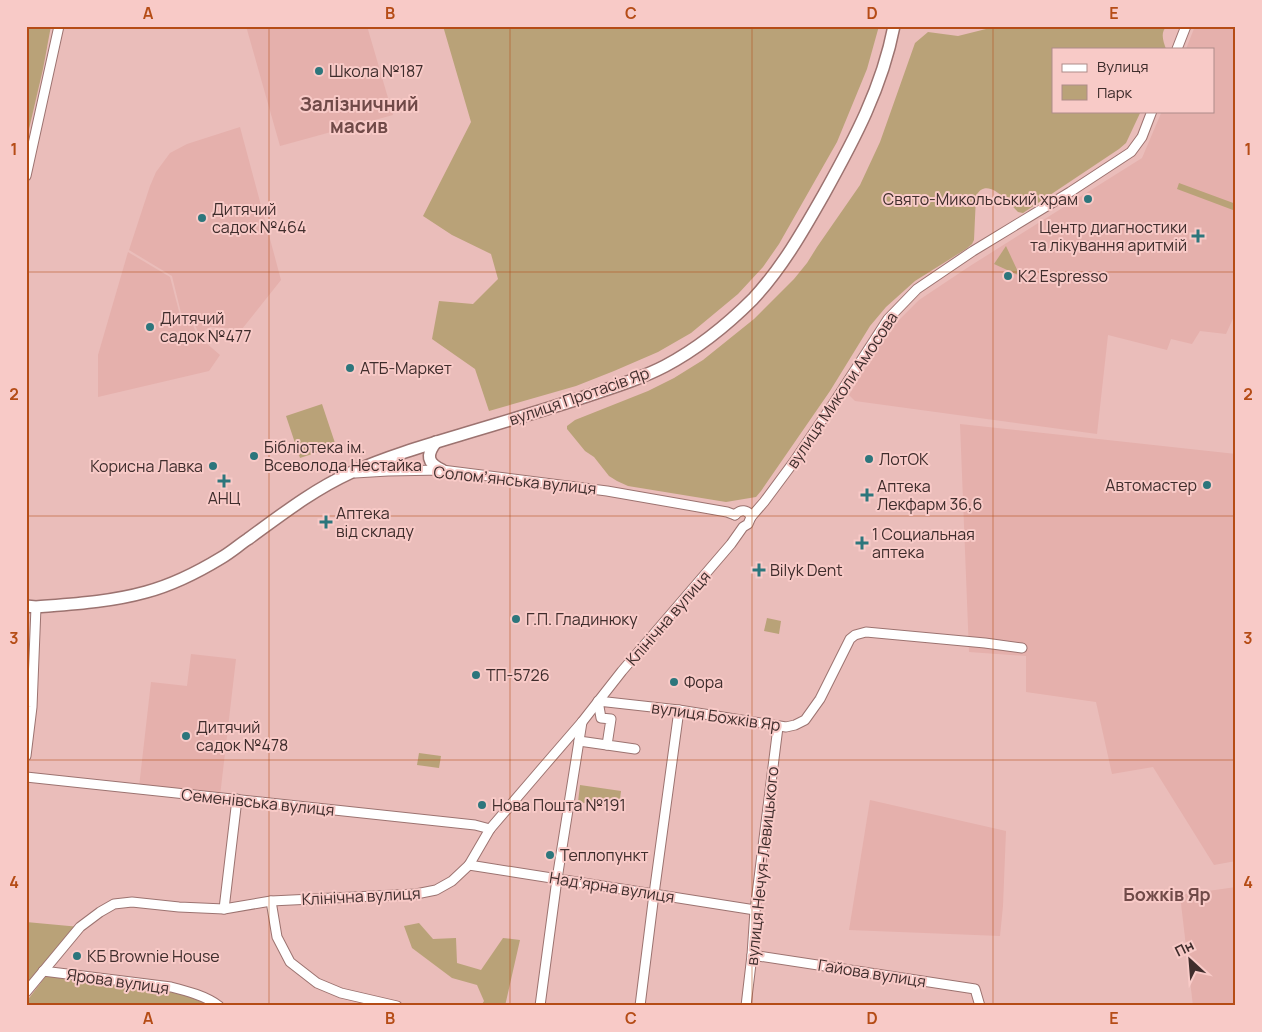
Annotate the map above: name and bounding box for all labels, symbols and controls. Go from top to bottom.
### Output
text: A [143,2,154,24]
text: B [385,2,395,24]
text: C [625,2,637,24]
text: D [866,2,878,24]
text: E [1109,2,1119,24]
legend [1052,48,1214,112]
text: Вулиця [1097,56,1149,77]
place label: Школа №187 [329,60,423,82]
marker: Школа №187 [313,65,325,77]
text: Парк [1097,82,1133,103]
district label: Залізничний масив [299,91,419,139]
text: 1 [10,138,18,160]
text: 1 [1244,138,1252,160]
place label: Свято-Микольський храм [883,188,1078,210]
marker: Свято-Микольський храм [1082,193,1094,205]
place label: Дитячий садок №464 [212,198,306,238]
marker: Дитячий садок №464 [196,212,208,224]
place label: Центр диагностики та лікування аритмій [1030,216,1187,256]
marker: Центр диагностики та лікування аритмій [1191,229,1205,243]
place label: K2 Espresso [1018,265,1108,287]
marker: K2 Espresso [1002,270,1014,282]
place label: Дитячий садок №477 [160,307,252,347]
street label: вулиця Миколи Амосова [781,307,903,473]
marker: Дитячий садок №477 [144,321,156,333]
place label: АТБ-Маркет [360,357,452,379]
marker: АТБ-Маркет [344,362,356,374]
street label: вулиця Протасів Яр [506,362,652,430]
text: 2 [9,383,19,405]
text: 2 [1243,383,1253,405]
place label: Бібліотека ім. Всеволода Нестайка [264,436,422,476]
place label: ЛотОК [879,448,929,470]
marker: Бібліотека ім. Всеволода Нестайка [248,450,260,462]
marker: ЛотОК [863,453,875,465]
place label: Корисна Лавка [90,455,203,477]
marker: Корисна Лавка [207,460,219,472]
street label: Соломʼянська вулиця [432,461,598,499]
place label: Автомастер [1105,474,1197,496]
marker: АНЦ [218,475,230,487]
place label: Аптека Лекфарм 36,6 [877,475,982,515]
marker: Автомастер [1201,479,1213,491]
place label: АНЦ [208,487,241,509]
marker: Аптека Лекфарм 36,6 [861,489,873,501]
place label: Аптека від складу [336,502,414,542]
marker: Аптека від складу [320,516,332,528]
place label: 1 Социальная аптека [872,523,975,563]
marker: 1 Социальная аптека [856,537,868,549]
place label: Bilyk Dent [770,559,843,581]
marker: Bilyk Dent [752,563,766,577]
street label: Клінічна вулиця [621,566,715,670]
place label: Г.П. Гладинюку [526,608,638,630]
marker: Г.П. Гладинюку [510,613,522,625]
text: 3 [9,627,19,649]
text: 3 [1243,627,1253,649]
place label: ТП-5726 [486,664,550,686]
marker: ТП-5726 [470,669,482,681]
place label: Фора [684,671,723,693]
marker: Фора [668,676,680,688]
street label: вулиця Божків Яр [650,696,782,736]
place label: Дитячий садок №478 [196,716,288,756]
marker: Дитячий садок №478 [180,730,192,742]
street label: вулиця Нечуя-Левицького [741,765,783,967]
street label: Семенівська вулиця [180,783,336,821]
place label: Нова Пошта №191 [492,794,626,816]
marker: Нова Пошта №191 [476,799,488,811]
place label: Теплопункт [560,844,649,866]
marker: Теплопункт [544,849,556,861]
street label: Надʼярна вулиця [548,866,676,908]
text: 4 [9,871,19,893]
text: 4 [1243,871,1253,893]
street label: Клінічна вулиця [301,882,421,910]
district label: Божків Яр [1123,882,1211,906]
north arrow [1164,934,1214,984]
text: Пн [1171,935,1197,961]
place label: КБ Brownie House [87,945,220,967]
marker: КБ Brownie House [71,950,83,962]
street label: Гайова вулиця [816,954,928,992]
street label: Ярова вулиця [65,963,171,999]
text: A [143,1007,154,1029]
text: B [385,1007,395,1029]
text: C [625,1007,637,1029]
text: D [866,1007,878,1029]
text: E [1109,1007,1119,1029]

